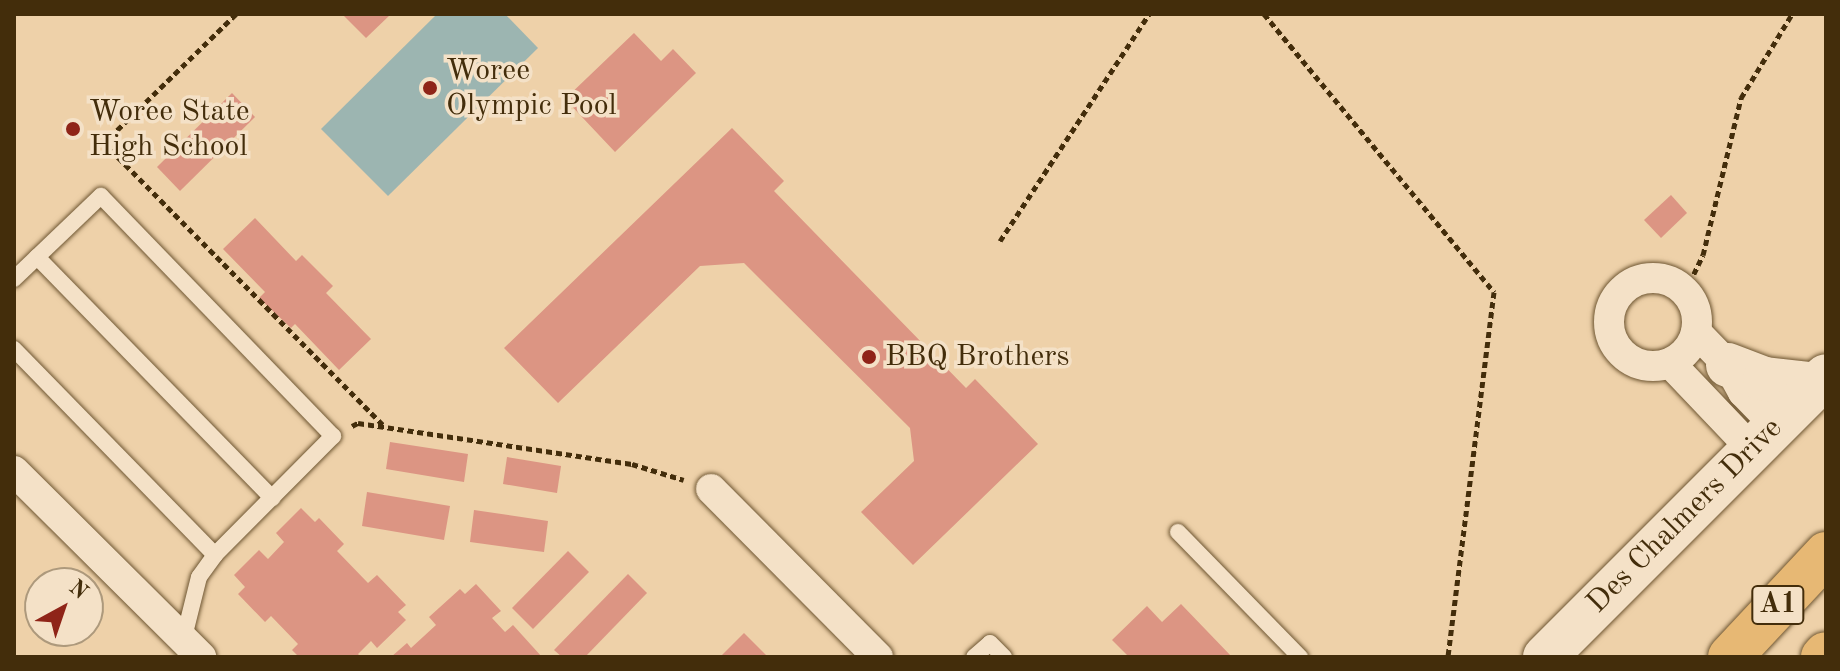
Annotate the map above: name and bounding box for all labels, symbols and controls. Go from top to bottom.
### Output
place label: Woree Olympic Pool [446,53,617,124]
marker: Woree Olympic Pool [421,79,439,97]
place label: Woree State High School [89,94,250,164]
marker: Woree State High School [64,120,82,138]
place label: BBQ Brothers [885,339,1070,375]
marker: BBQ Brothers [860,348,878,366]
street label: Des Chalmers Drive [1580,411,1790,621]
north arrow [24,567,104,647]
text: N [65,576,92,604]
road number: A1 [1750,581,1806,629]

